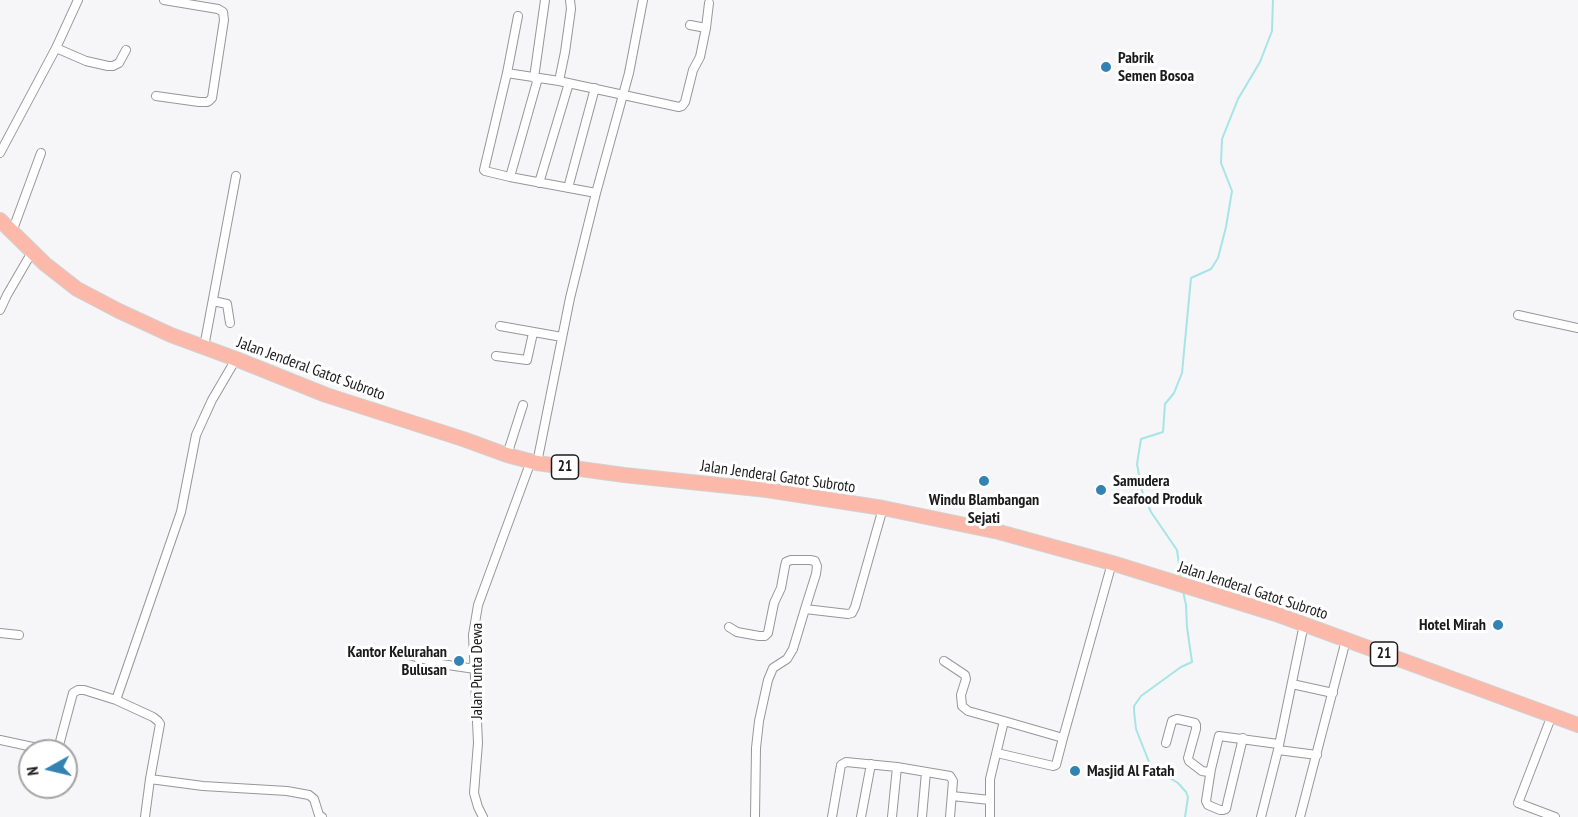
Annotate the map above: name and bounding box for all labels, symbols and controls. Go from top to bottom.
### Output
place label: Pabrik Semen Bosoa [1118,48,1194,86]
marker: Pabrik Semen Bosoa [1099,60,1113,74]
street label: Jalan Jenderal Gatot Subroto [234,333,388,405]
road number: 21 [552,455,578,479]
street label: Jalan Jenderal Gatot Subroto [699,457,857,497]
place label: Samudera Seafood Produk [1113,471,1202,509]
marker: Windu Blambangan Sejati [977,474,991,488]
marker: Samudera Seafood Produk [1094,483,1108,497]
place label: Windu Blambangan Sejati [929,490,1039,528]
street label: Jalan Jenderal Gatot Subroto [1176,558,1330,624]
place label: Hotel Mirah [1419,615,1486,635]
marker: Hotel Mirah [1491,618,1505,632]
street label: Jalan Punta Dewa [467,623,487,719]
place label: Kantor Kelurahan Bulusan [348,642,447,680]
road number: 21 [1370,642,1398,666]
marker: Kantor Kelurahan Bulusan [452,654,466,668]
north arrow [18,739,78,799]
place label: Masjid Al Fatah [1087,761,1174,781]
marker: Masjid Al Fatah [1068,764,1082,778]
text: N [22,766,43,777]

